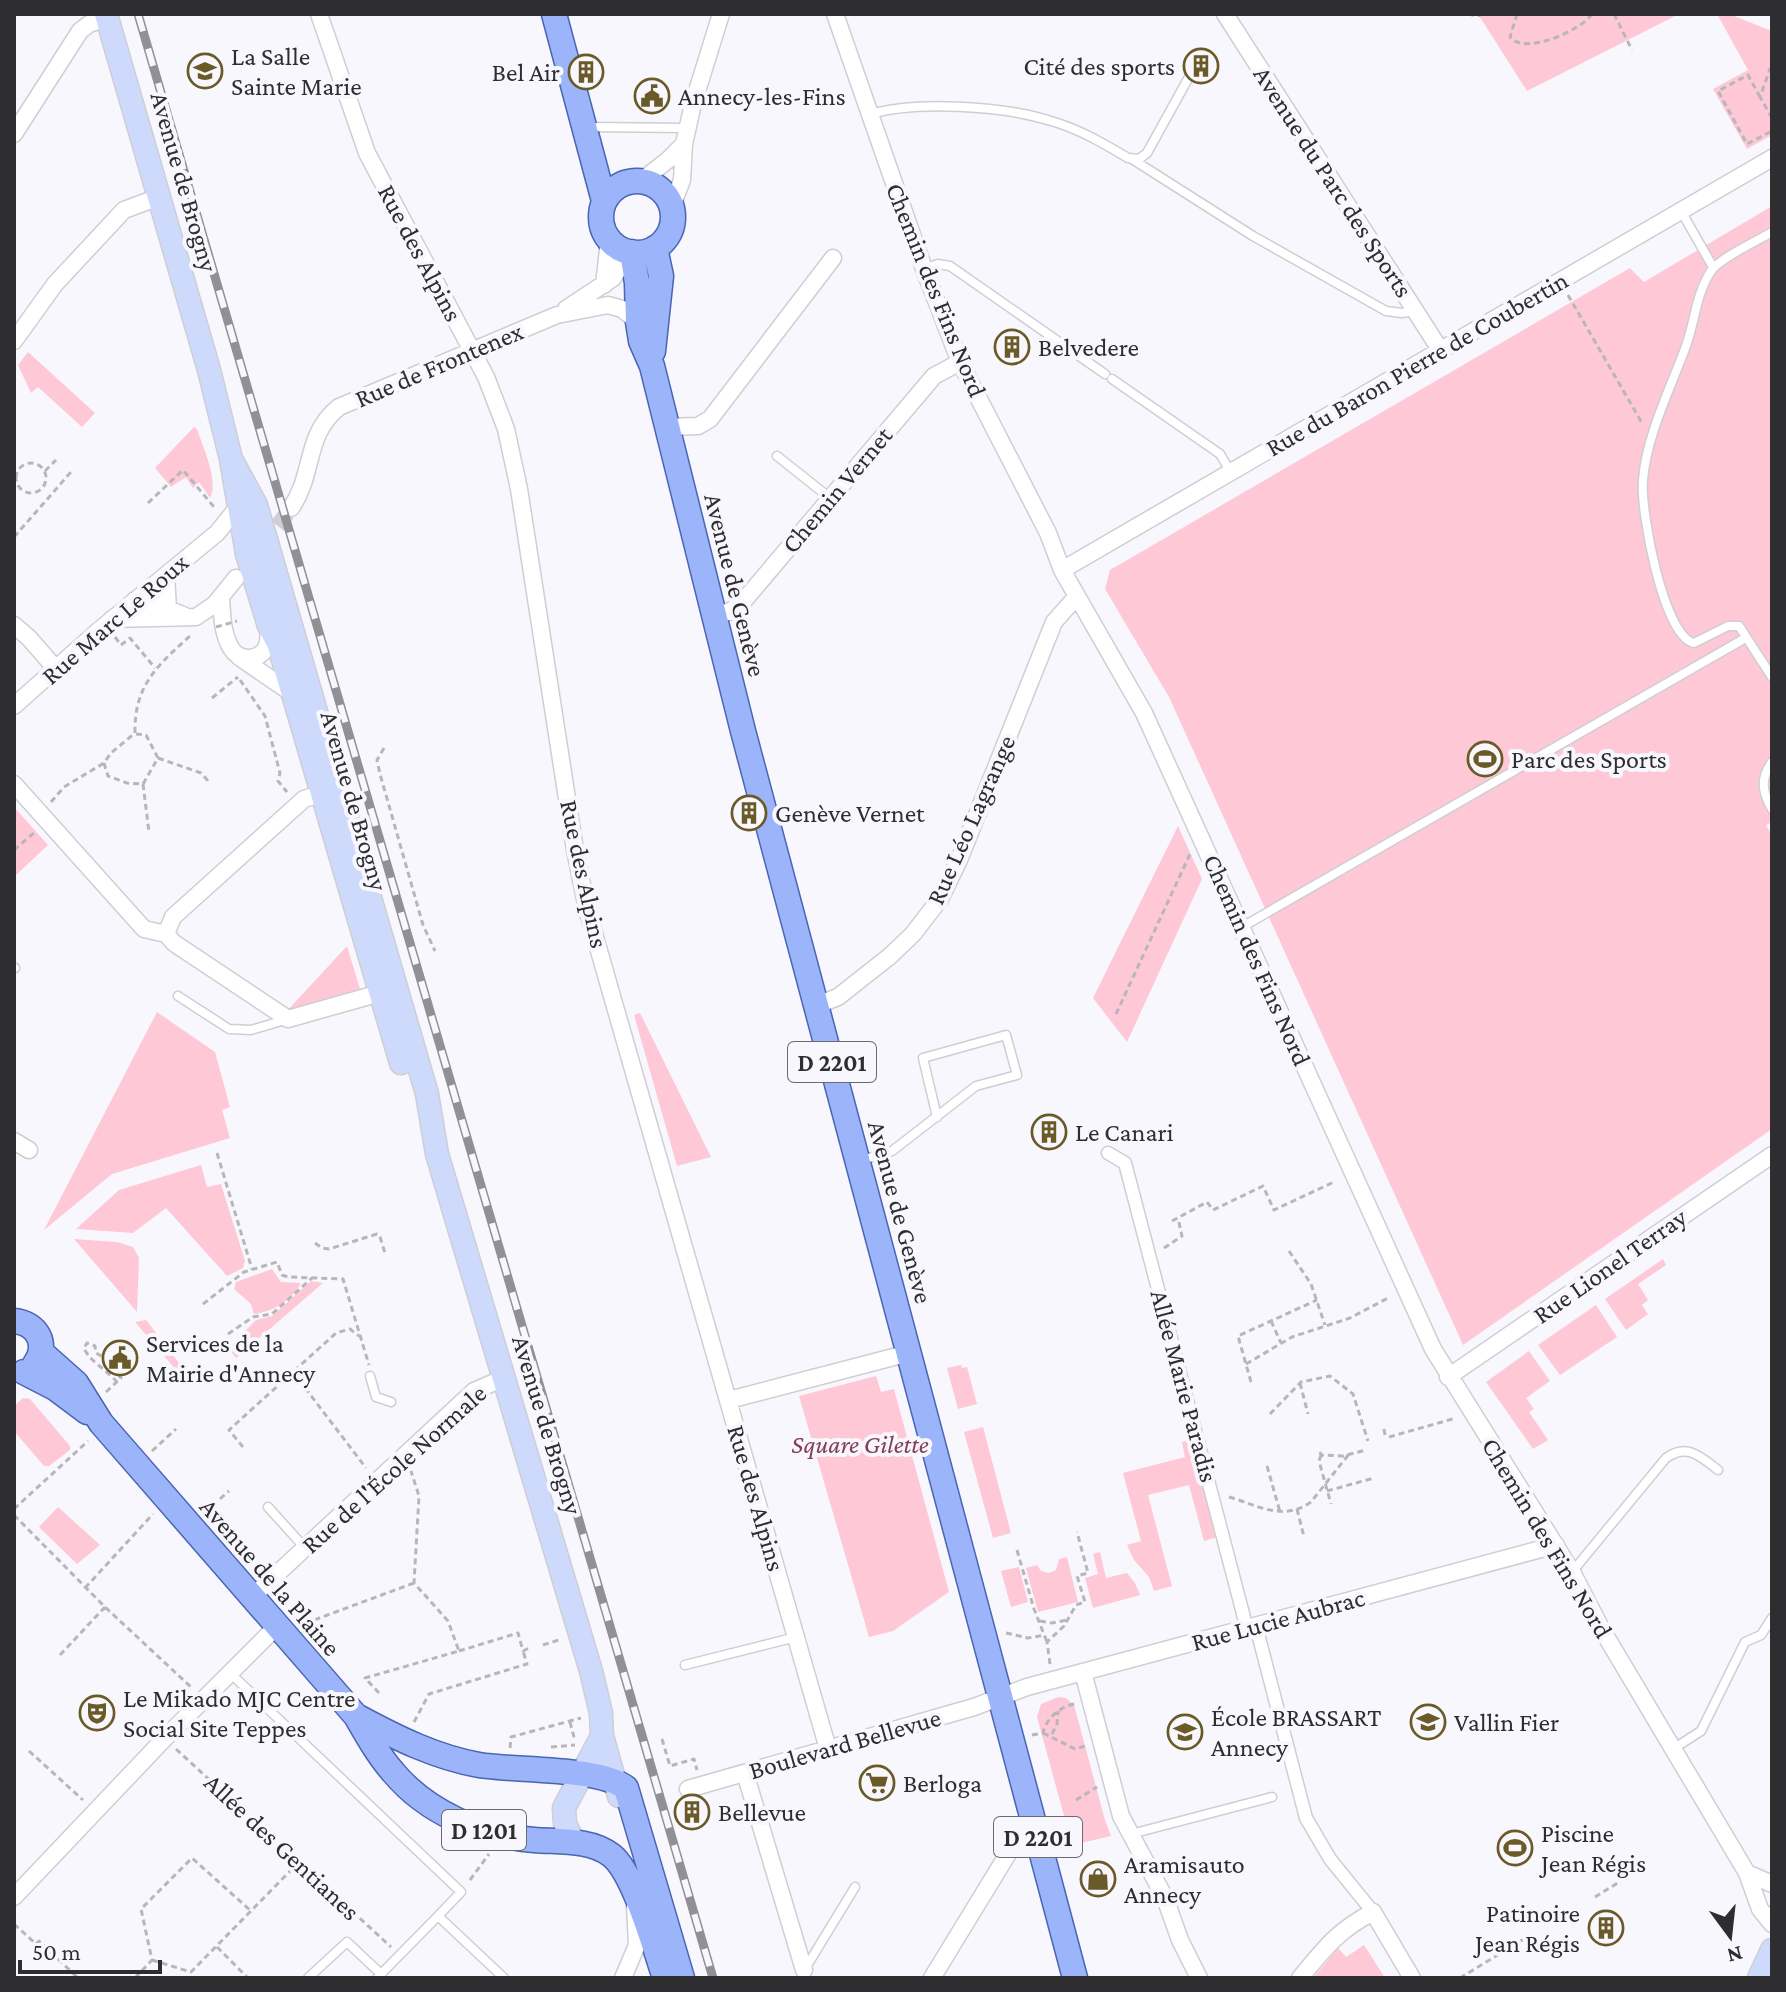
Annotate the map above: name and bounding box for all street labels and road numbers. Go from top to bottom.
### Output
street label: Avenue du Parc des Sports [1247,61,1419,303]
street label: Avenue de Brogny [144,89,224,276]
street label: Chemin des Fins Nord [880,179,992,402]
street label: Rue des Alpins [372,180,468,326]
street label: Rue du Baron Pierre de Coubertin [1261,265,1573,463]
street label: Rue de Frontenex [351,317,527,413]
street label: Chemin Vernet [776,421,898,559]
street label: Avenue de Genève [698,490,772,680]
street label: Rue Marc Le Roux [36,548,194,690]
street label: Avenue de Brogny [314,708,394,895]
street label: Rue Léo Lagrange [921,731,1021,909]
street label: Rue des Alpins [554,797,614,951]
street label: Chemin des Fins Nord [1197,850,1317,1070]
road number: D 2201 [788,1042,876,1082]
street label: Avenue de Genève [862,1118,938,1306]
street label: Rue Lionel Terray [1528,1202,1693,1330]
street label: Allée Marie Paradis [1144,1286,1224,1486]
street label: Avenue de Brogny [506,1332,588,1519]
street label: Rue de l'École Normale [296,1379,492,1559]
street label: Rue des Alpins [721,1422,791,1574]
street label: Chemin des Fins Nord [1476,1433,1618,1644]
street label: Avenue de la Plaine [194,1492,346,1662]
street label: Rue Lucie Aubrac [1188,1583,1368,1657]
street label: Boulevard Bellevue [746,1703,944,1785]
street label: Allée des Gentianes [199,1768,365,1926]
road number: D 1201 [442,1810,526,1850]
road number: D 2201 [994,1817,1082,1857]

